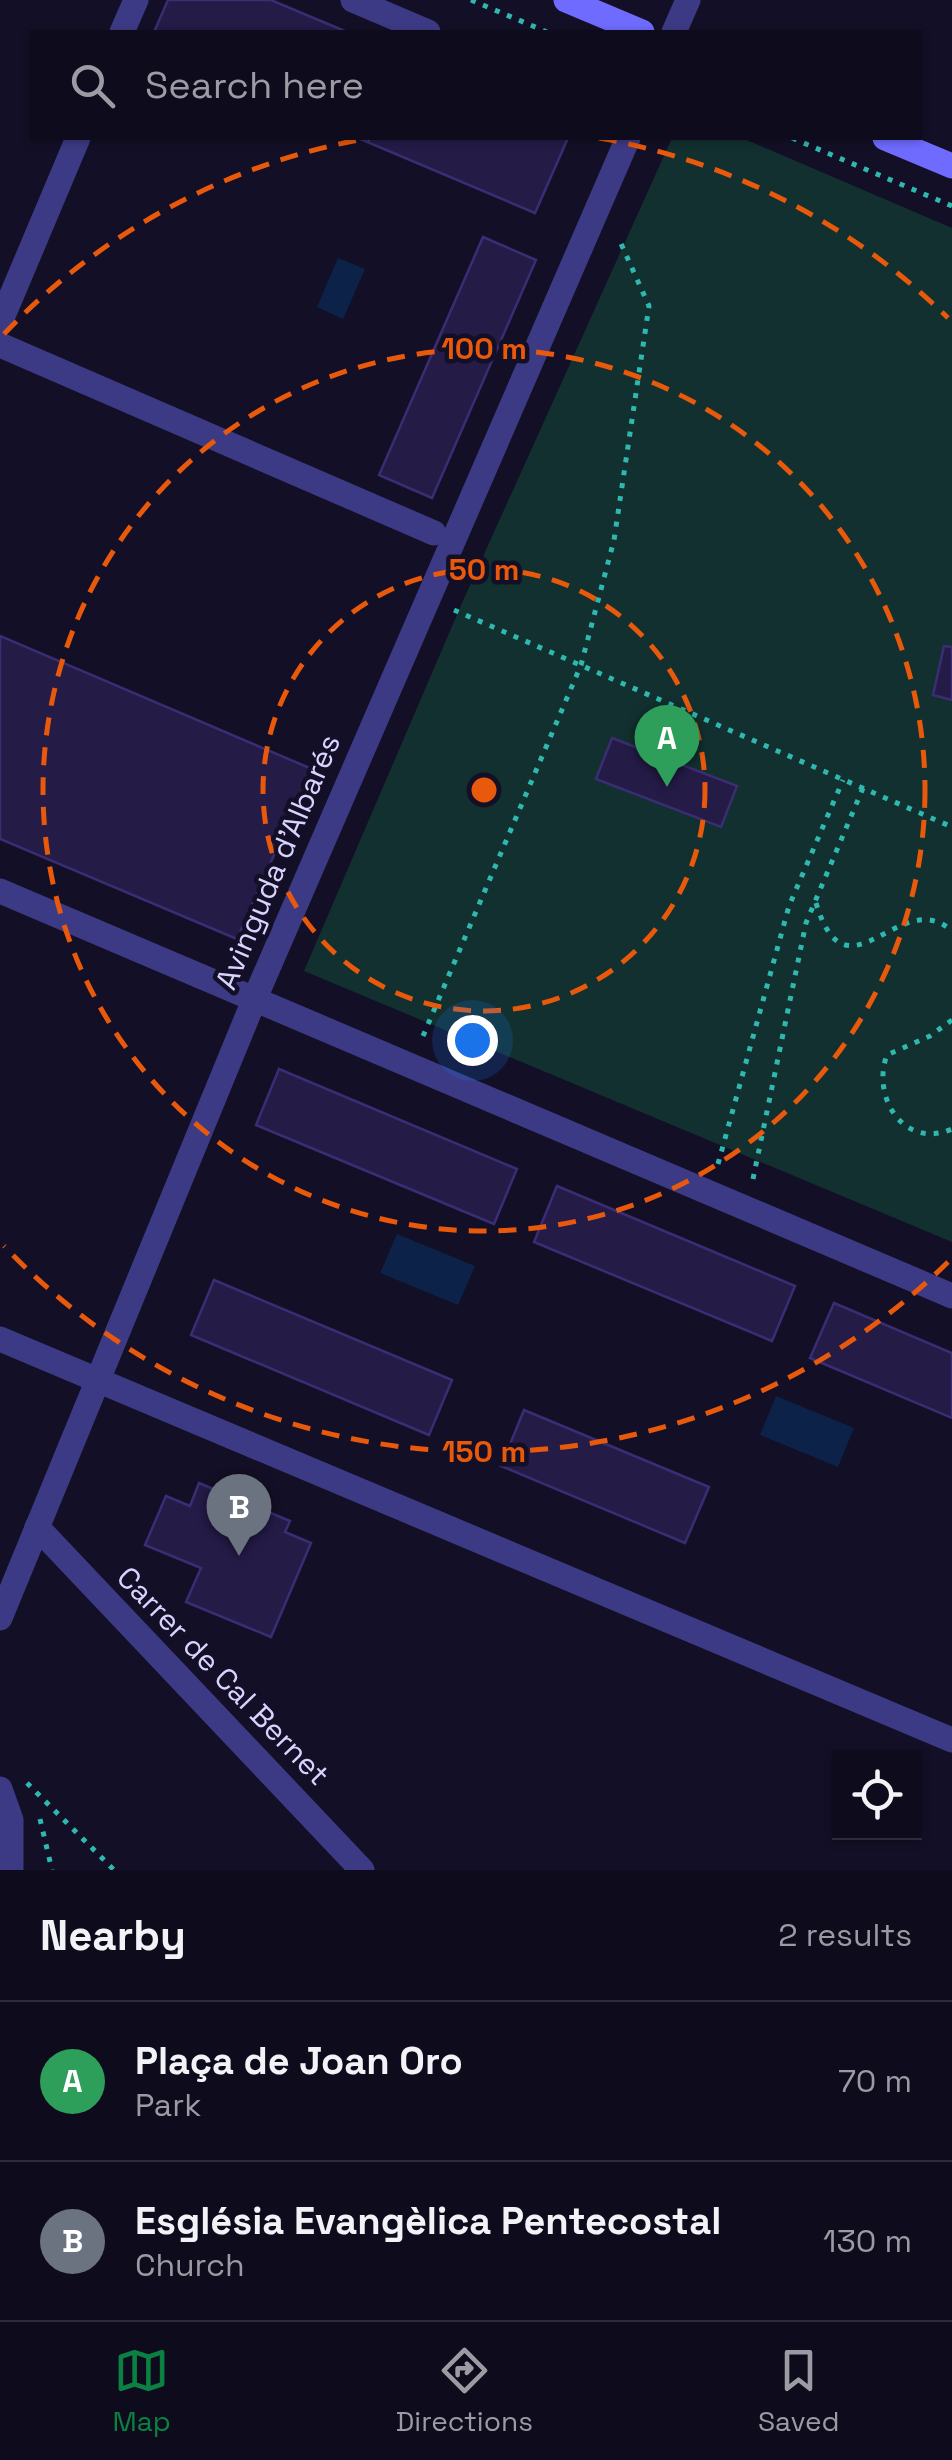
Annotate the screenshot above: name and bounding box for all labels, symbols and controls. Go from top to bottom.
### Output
search box [30,30,922,140]
icon: search [65,58,120,113]
text: Search here [145,61,364,109]
text: 100 m [441,329,527,368]
text: 50 m [449,550,519,589]
pin: A [634,704,700,787]
street label: Avinguda d'Albarés [206,728,349,995]
centre of rings [466,772,502,808]
your location [447,1015,498,1066]
text: 150 m [442,1432,526,1471]
pin: B [206,1474,272,1556]
street label: Carrer de Cal Bernet [109,1558,338,1794]
map controls [832,1750,922,1840]
button: locate [832,1750,922,1840]
text: Nearby [40,1909,186,1962]
text: 2 results [778,1915,912,1955]
text: Plaça de Joan Oro [135,2037,463,2085]
text: A [62,2061,83,2101]
text: 70 m [838,2061,912,2101]
text: Park [135,2085,202,2125]
text: Església Evangèlica Pentecostal [135,2197,721,2245]
text: B [62,2221,83,2261]
text: 130 m [823,2221,912,2261]
text: Church [135,2245,245,2285]
tab: Map [112,2343,171,2439]
tab: Directions [396,2343,533,2439]
tab: Saved [758,2343,840,2439]

